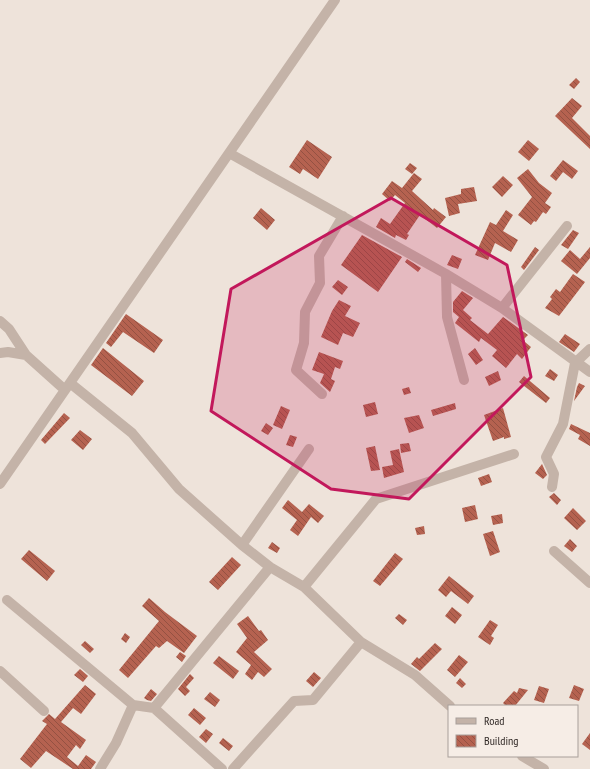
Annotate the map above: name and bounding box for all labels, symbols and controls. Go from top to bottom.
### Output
legend [448,705,578,757]
text: Road [484,713,504,728]
text: Building [484,733,519,748]

